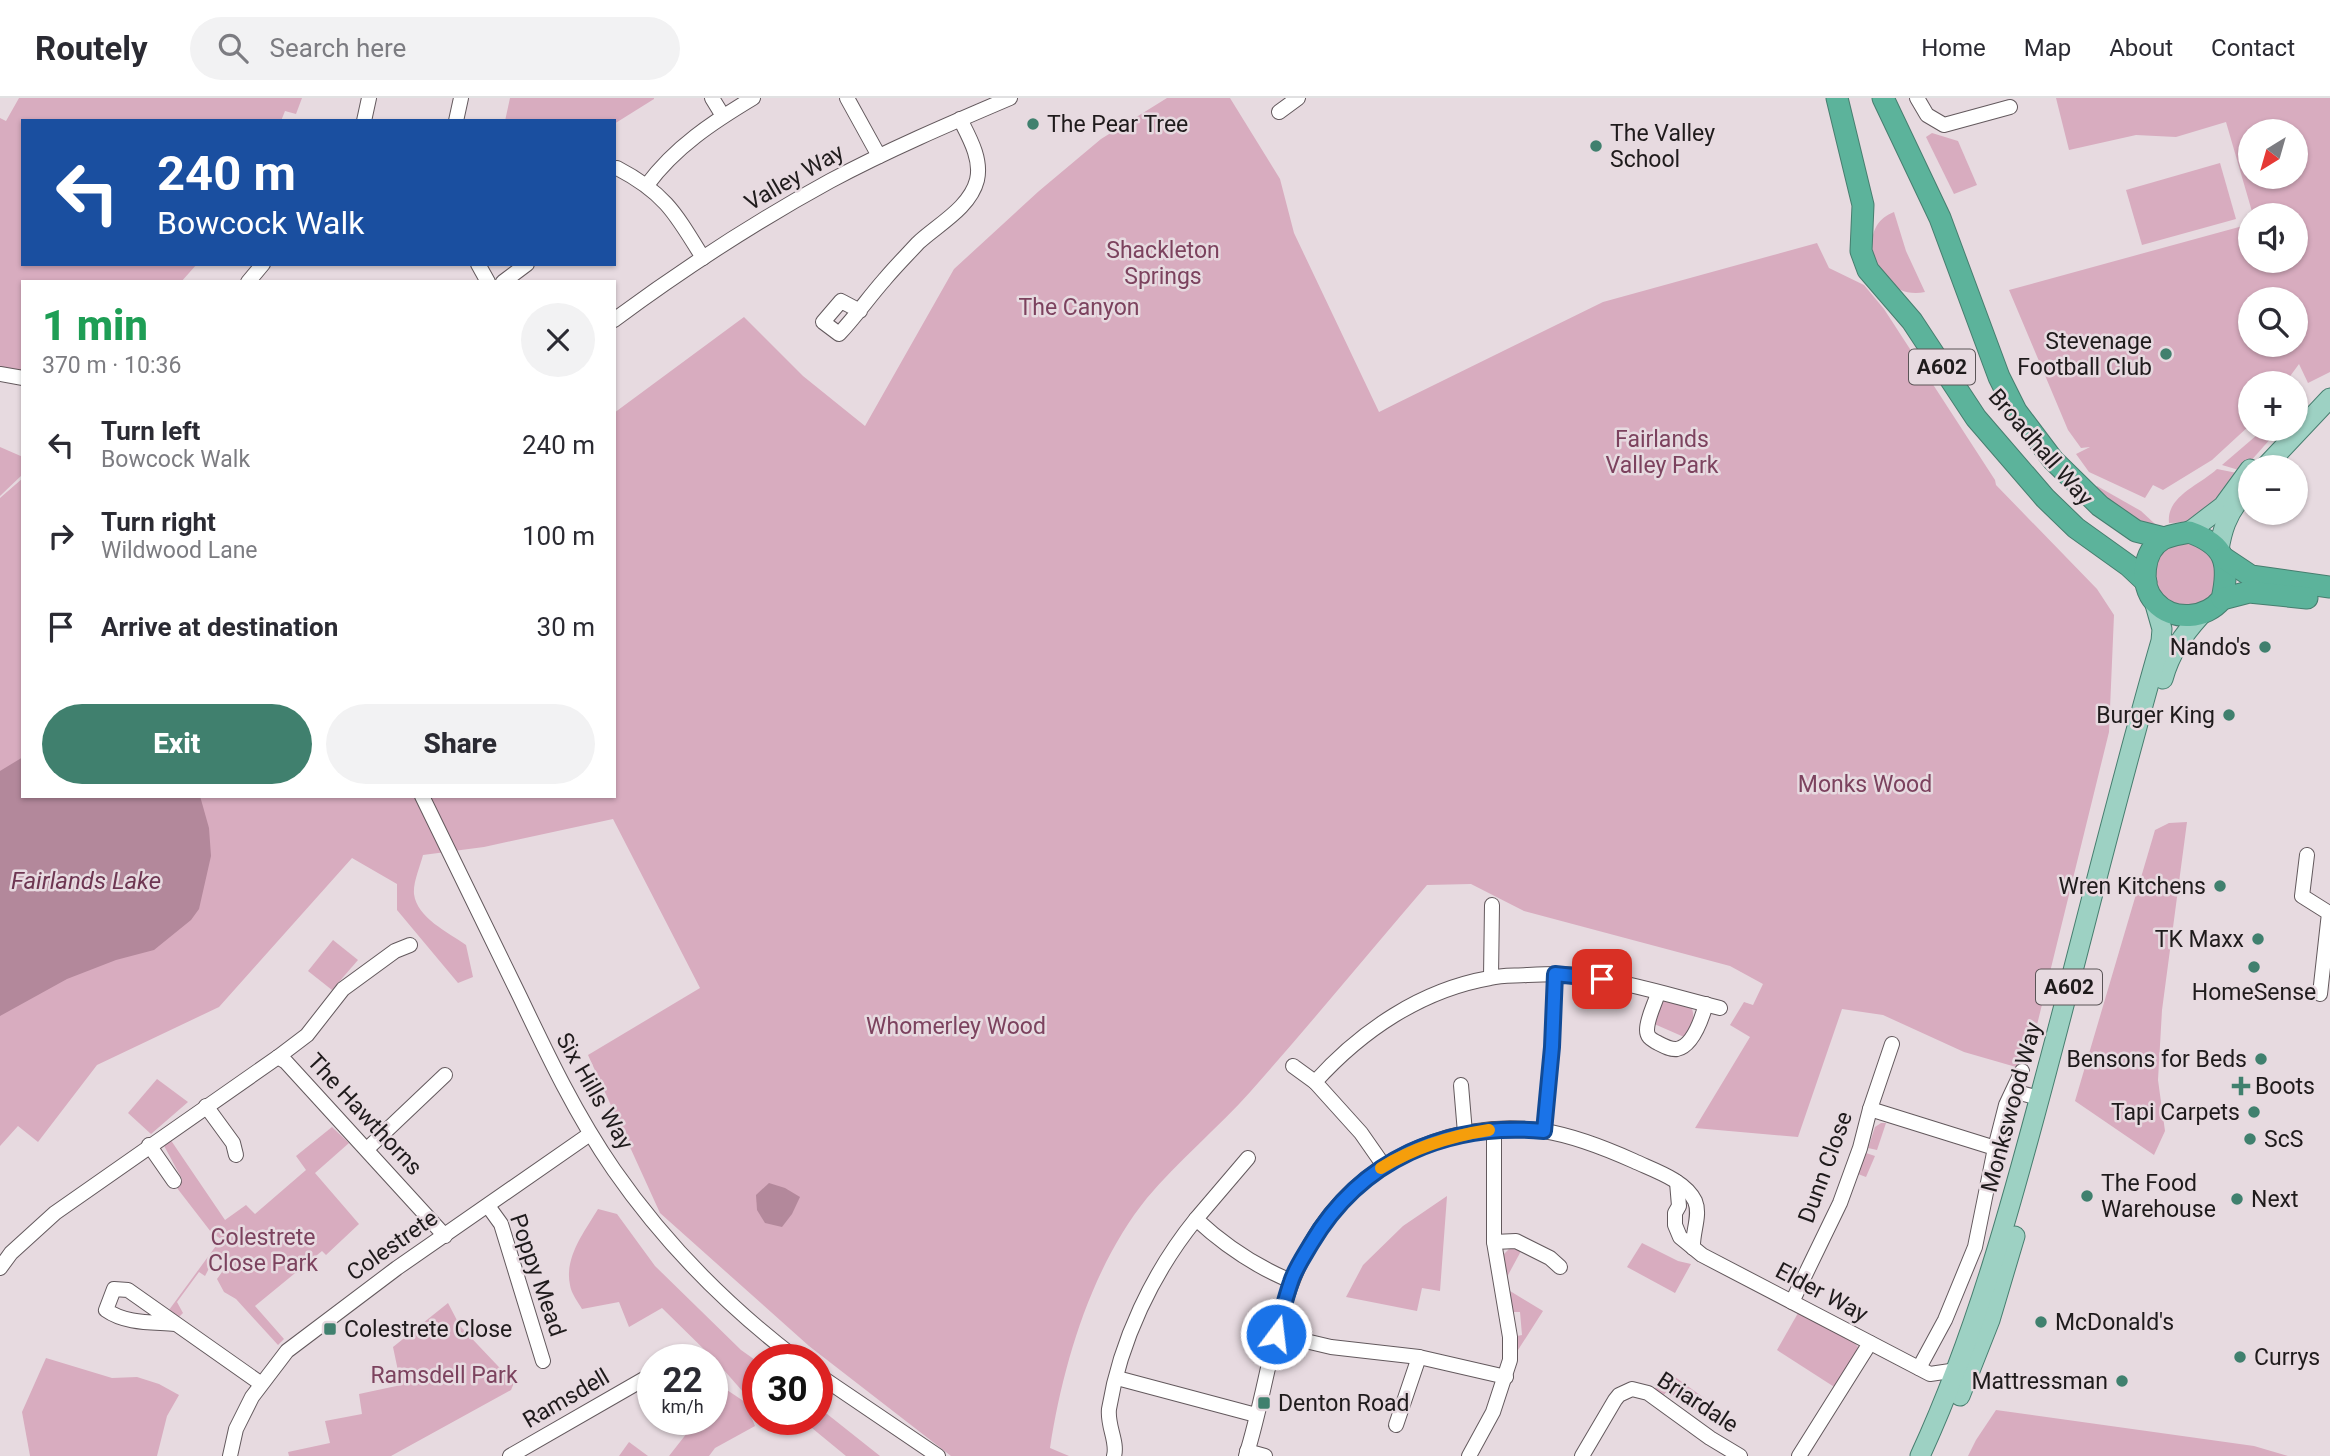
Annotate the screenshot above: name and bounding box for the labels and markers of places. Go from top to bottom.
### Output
place label: The Pear Tree [1047,111,1188,138]
marker: The Pear Tree [1025,116,1041,132]
place label: The Valley School [1610,120,1715,173]
marker: The Valley School [1588,138,1604,154]
place label: Stevenage Football Club [2017,328,2152,381]
marker: Stevenage Football Club [2158,346,2174,362]
place label: Nando's [2170,634,2251,661]
marker: Nando's [2257,639,2273,655]
place label: Burger King [2096,702,2215,729]
marker: Burger King [2221,707,2237,723]
place label: Wren Kitchens [2059,873,2206,900]
marker: Wren Kitchens [2212,878,2228,894]
place label: TK Maxx [2155,926,2244,953]
marker: TK Maxx [2250,931,2266,947]
pin [1572,949,1632,1009]
marker: HomeSense [2246,959,2262,975]
place label: HomeSense [2192,979,2316,1006]
place label: Bensons for Beds [2067,1046,2247,1073]
marker: Bensons for Beds [2253,1051,2269,1067]
place label: Boots [2255,1073,2315,1100]
marker: Boots [2233,1078,2249,1094]
place label: Tapi Carpets [2111,1099,2240,1126]
marker: Tapi Carpets [2246,1104,2262,1120]
place label: ScS [2264,1126,2303,1153]
marker: ScS [2242,1131,2258,1147]
place label: The Food Warehouse [2101,1170,2216,1223]
place label: Next [2251,1186,2299,1213]
marker: The Food Warehouse [2079,1188,2095,1204]
marker: Next [2229,1191,2245,1207]
place label: McDonald's [2055,1309,2174,1336]
marker: McDonald's [2033,1314,2049,1330]
place label: Colestrete Close [344,1316,512,1343]
marker: Colestrete Close [322,1321,338,1337]
place label: Currys [2254,1344,2320,1371]
marker: Currys [2232,1349,2248,1365]
place label: Mattressman [1971,1368,2108,1395]
marker: Mattressman [2114,1373,2130,1389]
place label: Denton Road [1278,1390,1410,1417]
marker: Denton Road [1256,1395,1272,1411]

